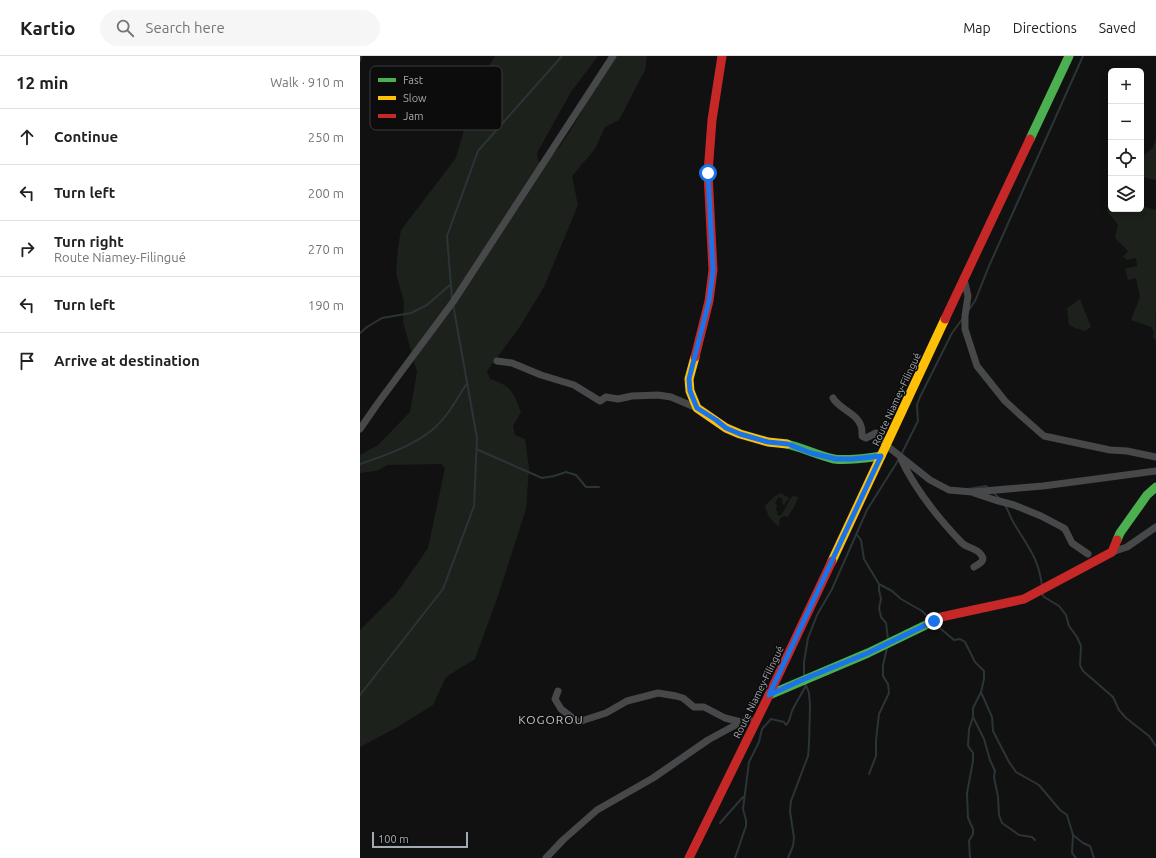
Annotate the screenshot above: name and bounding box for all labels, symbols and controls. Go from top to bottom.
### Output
search box [100,10,380,46]
text: Kartio [20,17,76,39]
icon: search [114,17,136,39]
text: Search here [146,19,225,36]
text: Map [963,20,991,36]
text: Directions [1013,20,1077,36]
text: Saved [1099,20,1136,36]
legend [370,66,502,130]
map controls [1108,68,1144,212]
button: + [1108,68,1144,104]
text: 12 min [16,73,69,92]
text: Fast [403,74,424,86]
text: Walk · 910 m [270,75,344,89]
text: Slow [403,92,427,104]
button: − [1108,104,1144,140]
text: Jam [403,110,424,122]
icon: ahead [16,126,38,148]
text: Continue [54,128,118,145]
text: 250 m [308,130,344,144]
button: locate [1108,140,1144,176]
route start [699,164,717,182]
button: layers [1108,176,1144,212]
icon: left [16,182,38,204]
text: Turn left [54,184,115,201]
text: 200 m [308,186,344,200]
text: Turn right [54,233,124,250]
icon: right [16,238,38,260]
text: 270 m [308,242,344,256]
text: Route Niamey-Filingué [54,250,186,264]
icon: left [16,294,38,316]
text: Turn left [54,296,115,313]
text: 190 m [308,298,344,312]
icon: arrive [16,350,38,372]
street label: Route Niamey-Filingué [870,351,923,448]
text: Arrive at destination [54,352,200,369]
route end [925,612,943,630]
street label: Route Niamey-Filingué [731,644,786,740]
district label: KOGOROU [518,713,584,726]
scale bar [372,830,468,849]
text: 100 m [378,833,409,845]

